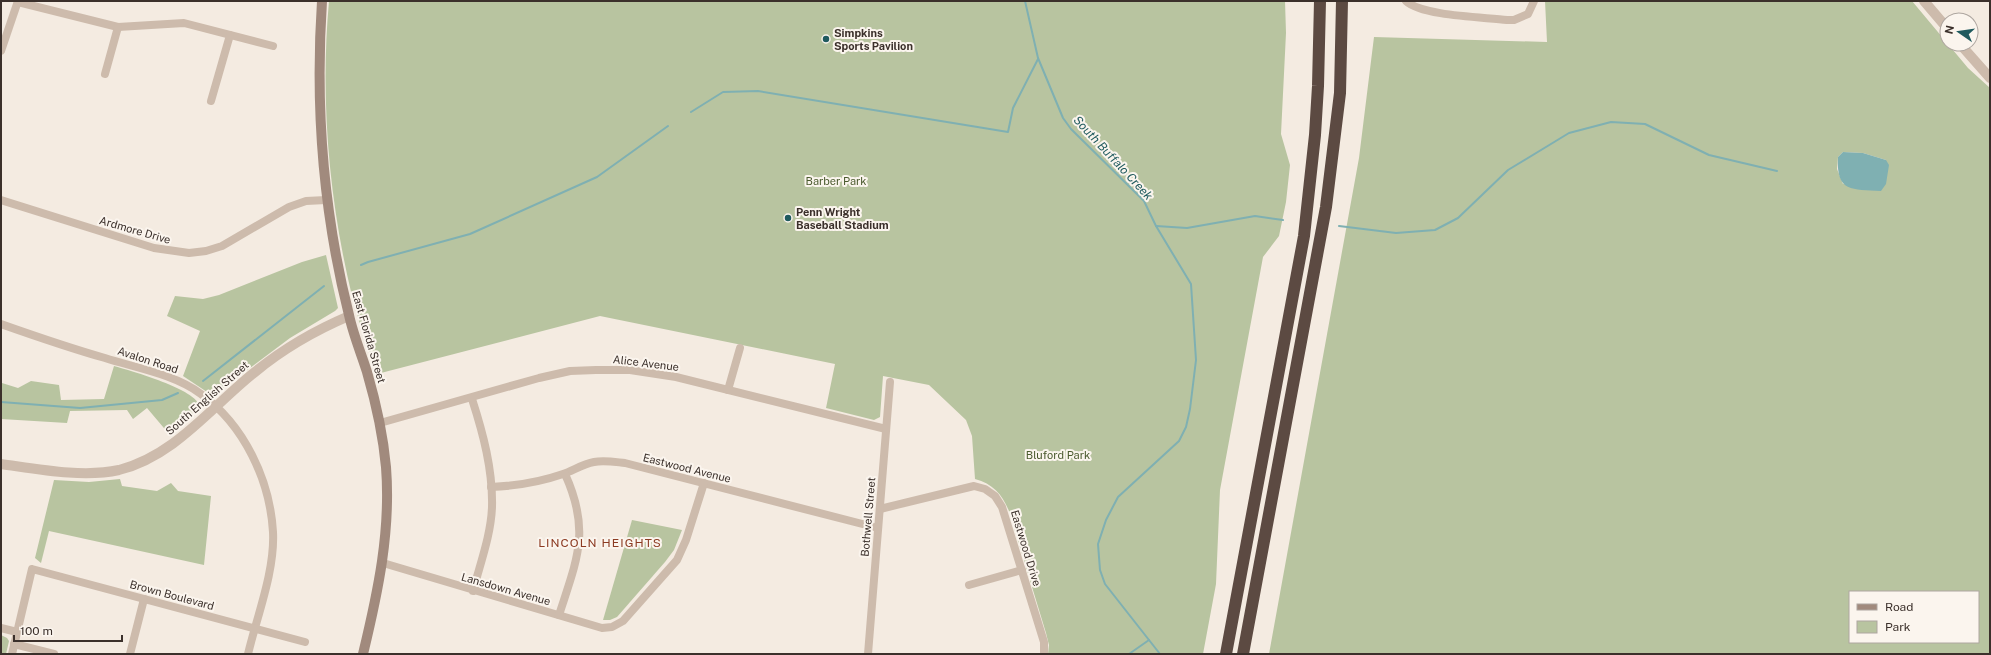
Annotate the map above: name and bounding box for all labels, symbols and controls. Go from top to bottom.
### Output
north arrow [1939,12,1979,52]
text: N [1942,24,1956,35]
place label: Simpkins Sports Pavilion [834,27,913,52]
marker: Simpkins Sports Pavilion [821,34,831,44]
water label: South Buffalo Creek [1070,113,1156,203]
park label: Barber Park [806,175,867,187]
place label: Penn Wright Baseball Stadium [796,206,889,231]
marker: Penn Wright Baseball Stadium [783,213,793,223]
street label: Ardmore Drive [98,214,172,246]
street label: East Florida Street [350,289,388,385]
street label: Avalon Road [116,345,180,375]
street label: Alice Avenue [612,353,680,373]
street label: South English Street [163,359,251,437]
park label: Bluford Park [1026,449,1090,461]
street label: Eastwood Avenue [642,451,732,485]
street label: Bothwell Street [859,477,877,557]
street label: Eastwood Drive [1009,508,1043,588]
district label: LINCOLN HEIGHTS [538,536,662,550]
street label: Lansdown Avenue [460,571,552,607]
street label: Brown Boulevard [128,578,216,612]
legend [1849,591,1979,643]
text: Road [1885,600,1913,614]
scale bar [14,617,122,643]
text: Park [1885,620,1911,634]
text: 100 m [20,624,53,638]

